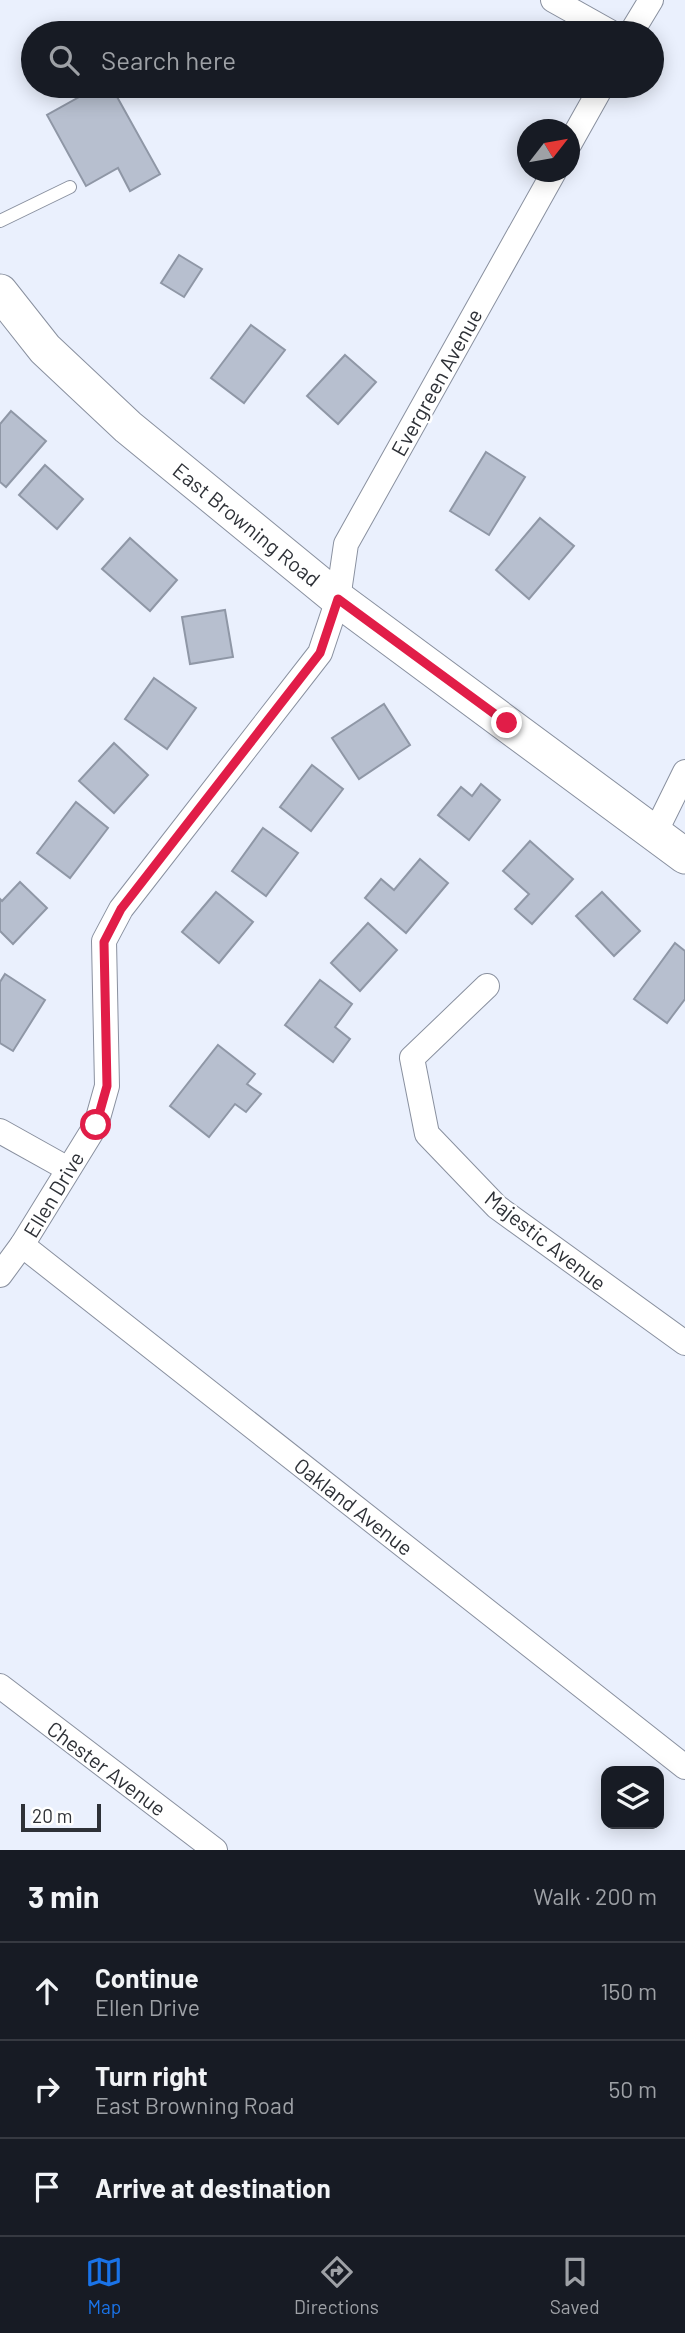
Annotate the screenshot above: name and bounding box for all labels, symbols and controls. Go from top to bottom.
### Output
search box [21,21,664,98]
icon: search [45,41,83,79]
text: Search here [101,44,236,75]
north arrow [517,119,580,182]
street label: Evergreen Avenue [385,304,487,460]
street label: East Browning Road [168,457,326,591]
route end [491,707,522,738]
route start [80,1109,111,1140]
street label: Ellen Drive [18,1146,88,1242]
street label: Majestic Avenue [480,1185,612,1295]
street label: Oakland Avenue [290,1452,418,1560]
street label: Chester Avenue [43,1715,171,1821]
map controls [601,1766,664,1829]
button: layers [601,1766,664,1829]
scale bar [21,1801,102,1833]
text: 20 m [32,1804,72,1827]
text: 3 min [28,1878,99,1914]
text: Walk · 200 m [533,1882,657,1910]
text: Continue [95,1962,199,1993]
icon: ahead [28,1972,66,2010]
text: 150 m [601,1977,657,2005]
text: Ellen Drive [95,1993,200,2021]
text: Turn right [95,2060,208,2091]
icon: right [28,2070,66,2108]
text: 50 m [609,2075,657,2103]
text: East Browning Road [95,2091,294,2119]
icon: arrive [28,2168,66,2206]
text: Arrive at destination [95,2172,331,2203]
tab: Map [85,2253,123,2318]
tab: Directions [294,2253,379,2318]
tab: Saved [550,2253,600,2318]

